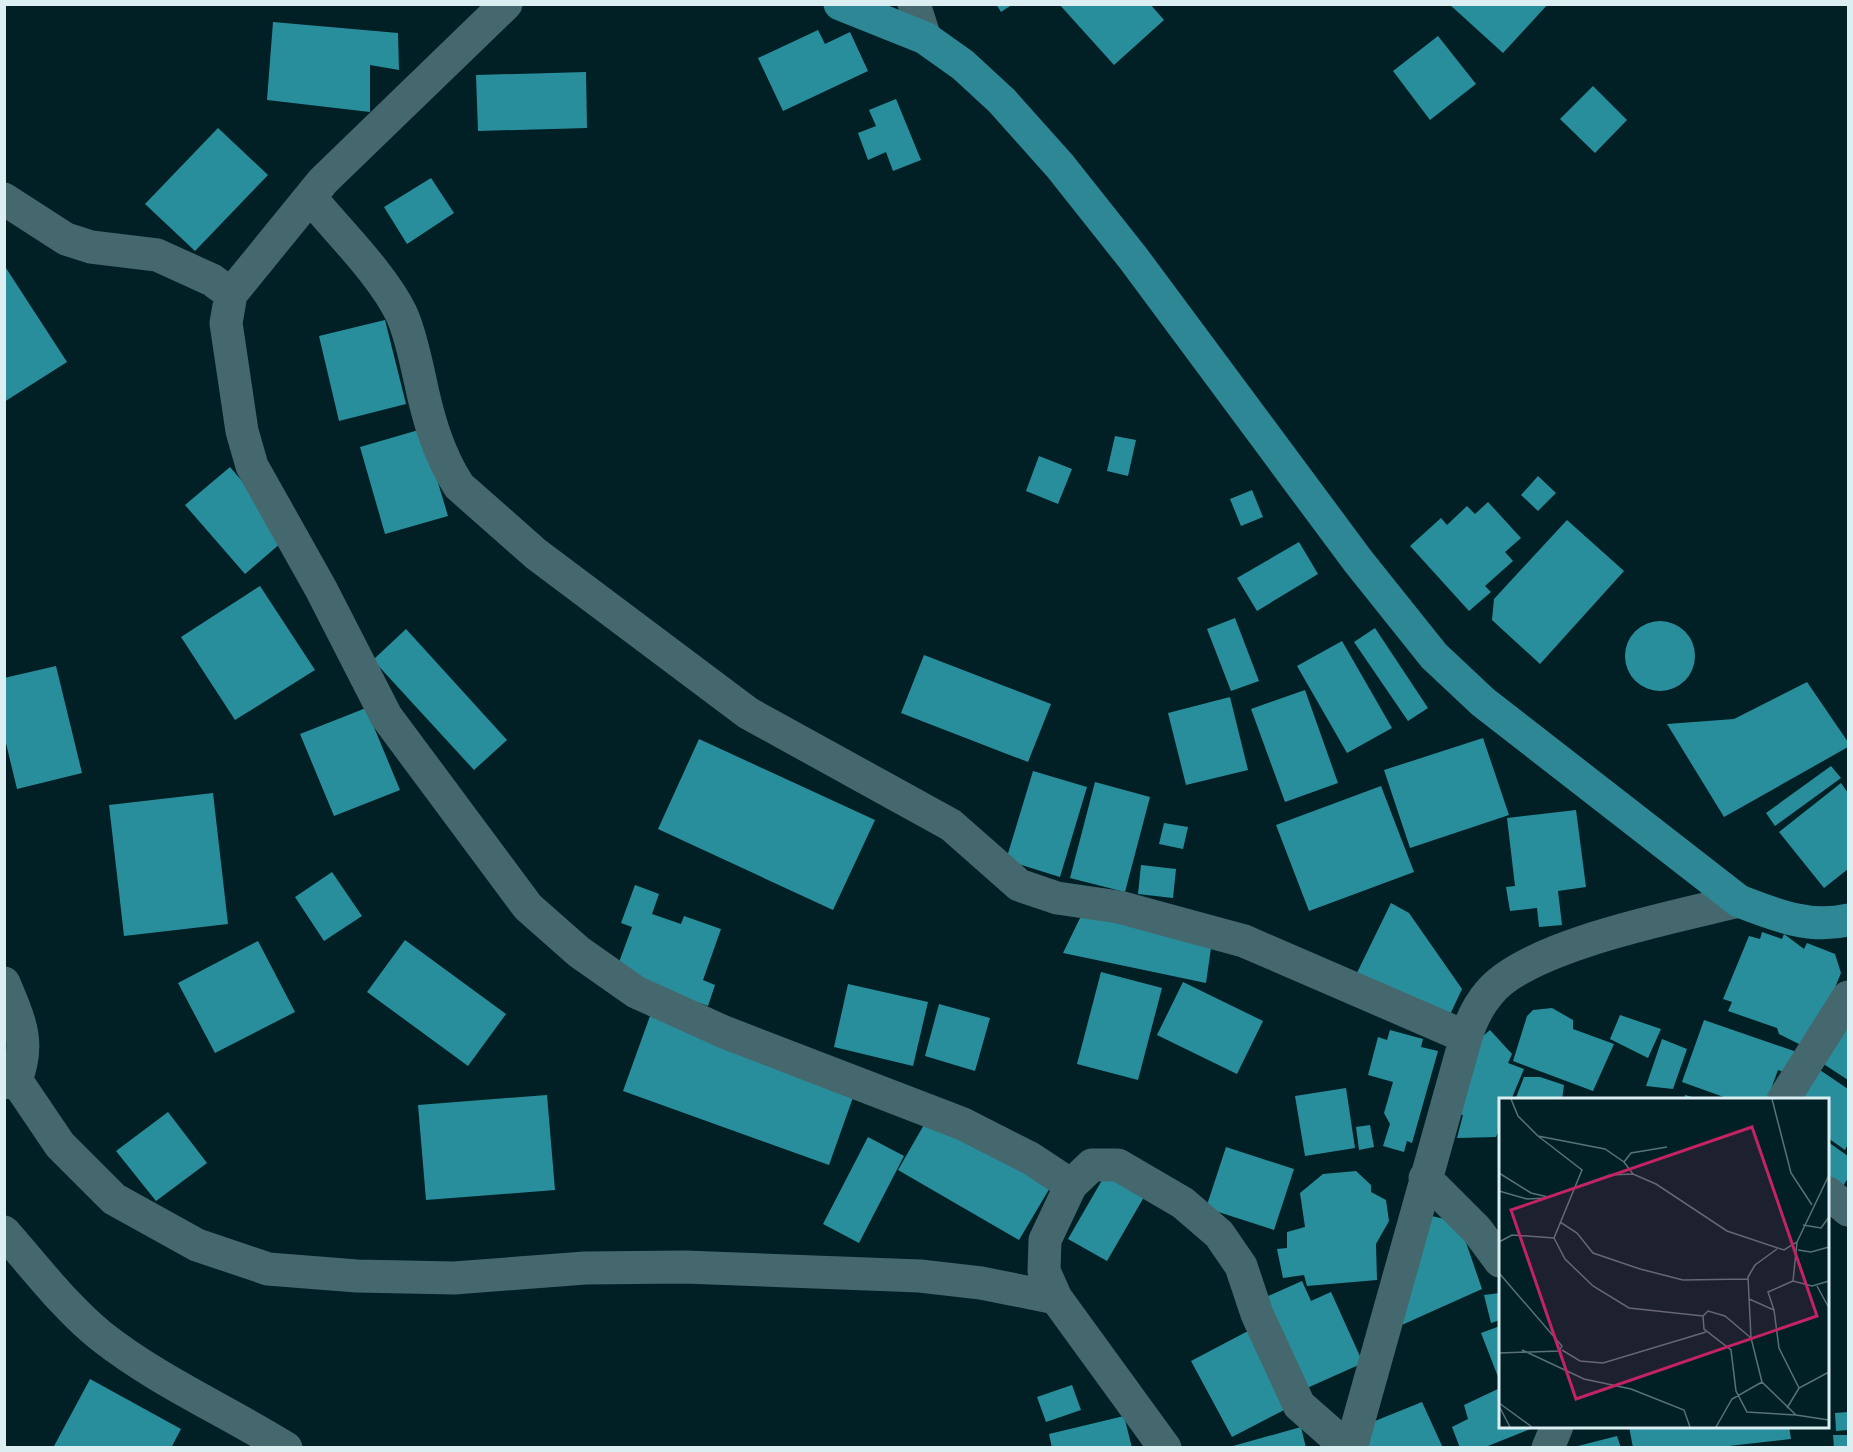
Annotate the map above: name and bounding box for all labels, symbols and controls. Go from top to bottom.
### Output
inset map [1499,1098,1829,1428]

